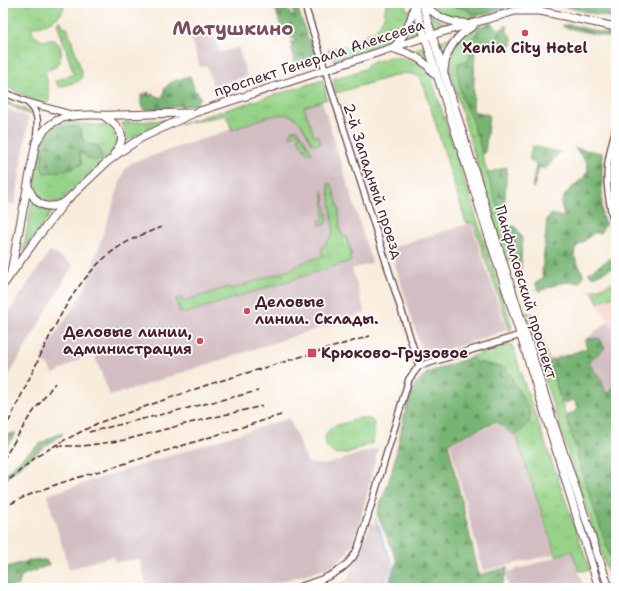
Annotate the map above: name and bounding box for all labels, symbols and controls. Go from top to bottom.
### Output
street label: проспект Генерала Алексеева [211,14,427,102]
district label: Матушкино [172,16,294,41]
marker: Xenia City Hotel [520,28,530,38]
place label: Xenia City Hotel [462,38,588,58]
street label: 2-й Западный проезд [338,101,408,262]
street label: Панфиловский проспект [490,203,562,382]
place label: Деловые линии. Склады. [255,292,379,329]
marker: Деловые линии. Склады. [242,306,252,316]
place label: Деловые линии, администрация [63,322,192,359]
marker: Деловые линии, администрация [195,336,205,346]
place label: Крюково-Грузовое [321,343,468,363]
marker: Крюково-Грузовое [306,347,318,359]

